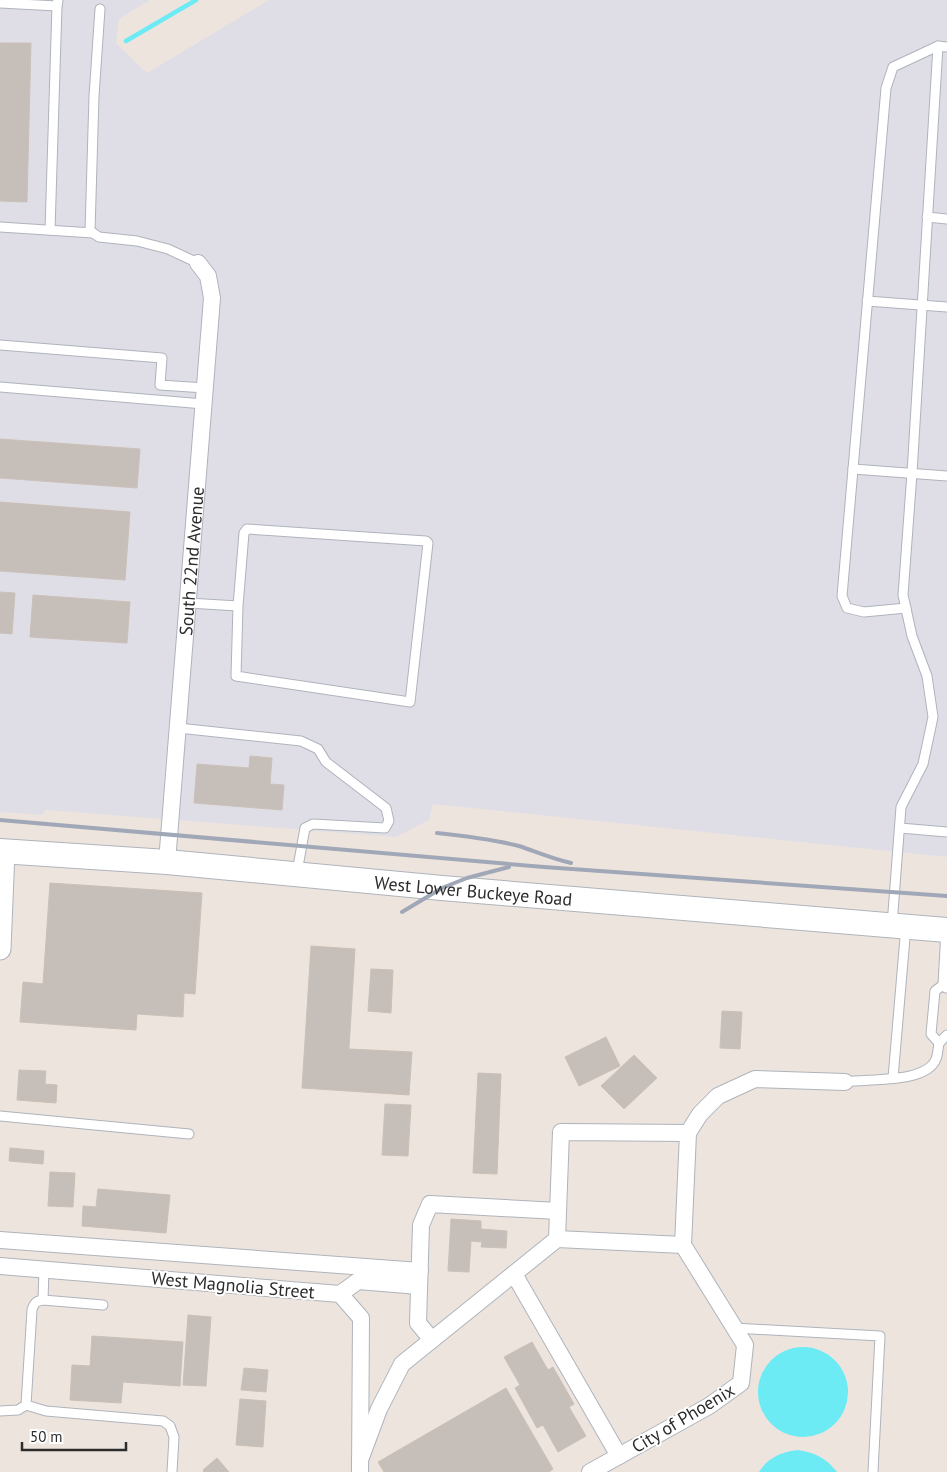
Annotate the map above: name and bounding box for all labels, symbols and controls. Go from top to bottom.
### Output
street label: South 22nd Avenue [174,486,208,636]
street label: West Lower Buckeye Road [373,870,573,910]
street label: West Magnolia Street [150,1266,316,1304]
street label: City of Phoenix [627,1378,739,1458]
scale bar [22,1420,126,1452]
text: 50 m [30,1427,63,1446]

